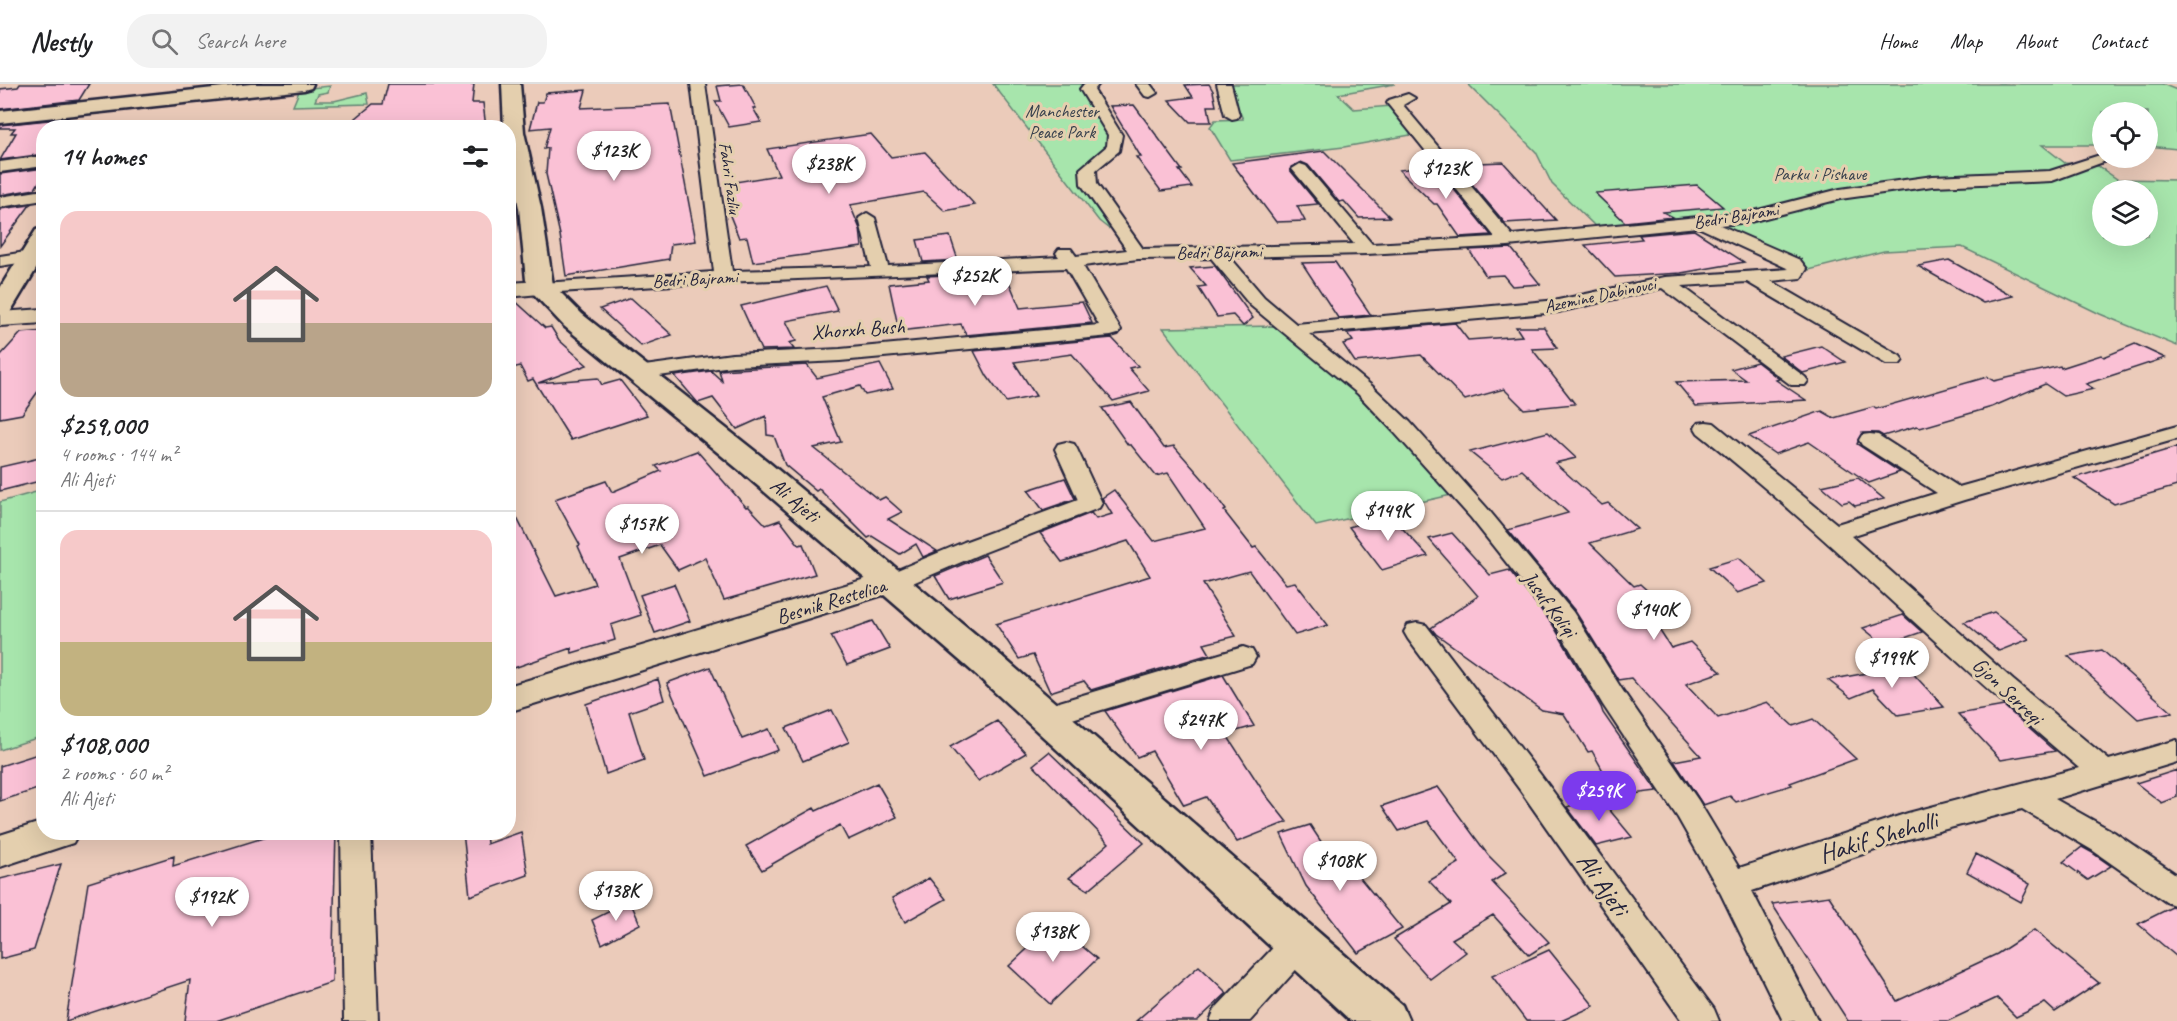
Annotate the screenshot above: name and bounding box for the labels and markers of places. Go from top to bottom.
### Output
pin: $123K [572,131,656,182]
pin: $238K [787,144,871,195]
pin: $123K [1404,149,1488,200]
pin: $252K [933,256,1017,307]
pin: $149K [1346,491,1430,542]
pin: $157K [600,504,684,555]
pin: $140K [1612,590,1696,641]
pin: $199K [1850,638,1934,689]
pin: $247K [1159,700,1243,751]
pin: $259K [1557,771,1641,822]
pin: $108K [1298,841,1382,892]
pin: $138K [574,871,658,922]
pin: $192K [170,877,254,928]
pin: $138K [1011,912,1095,963]

